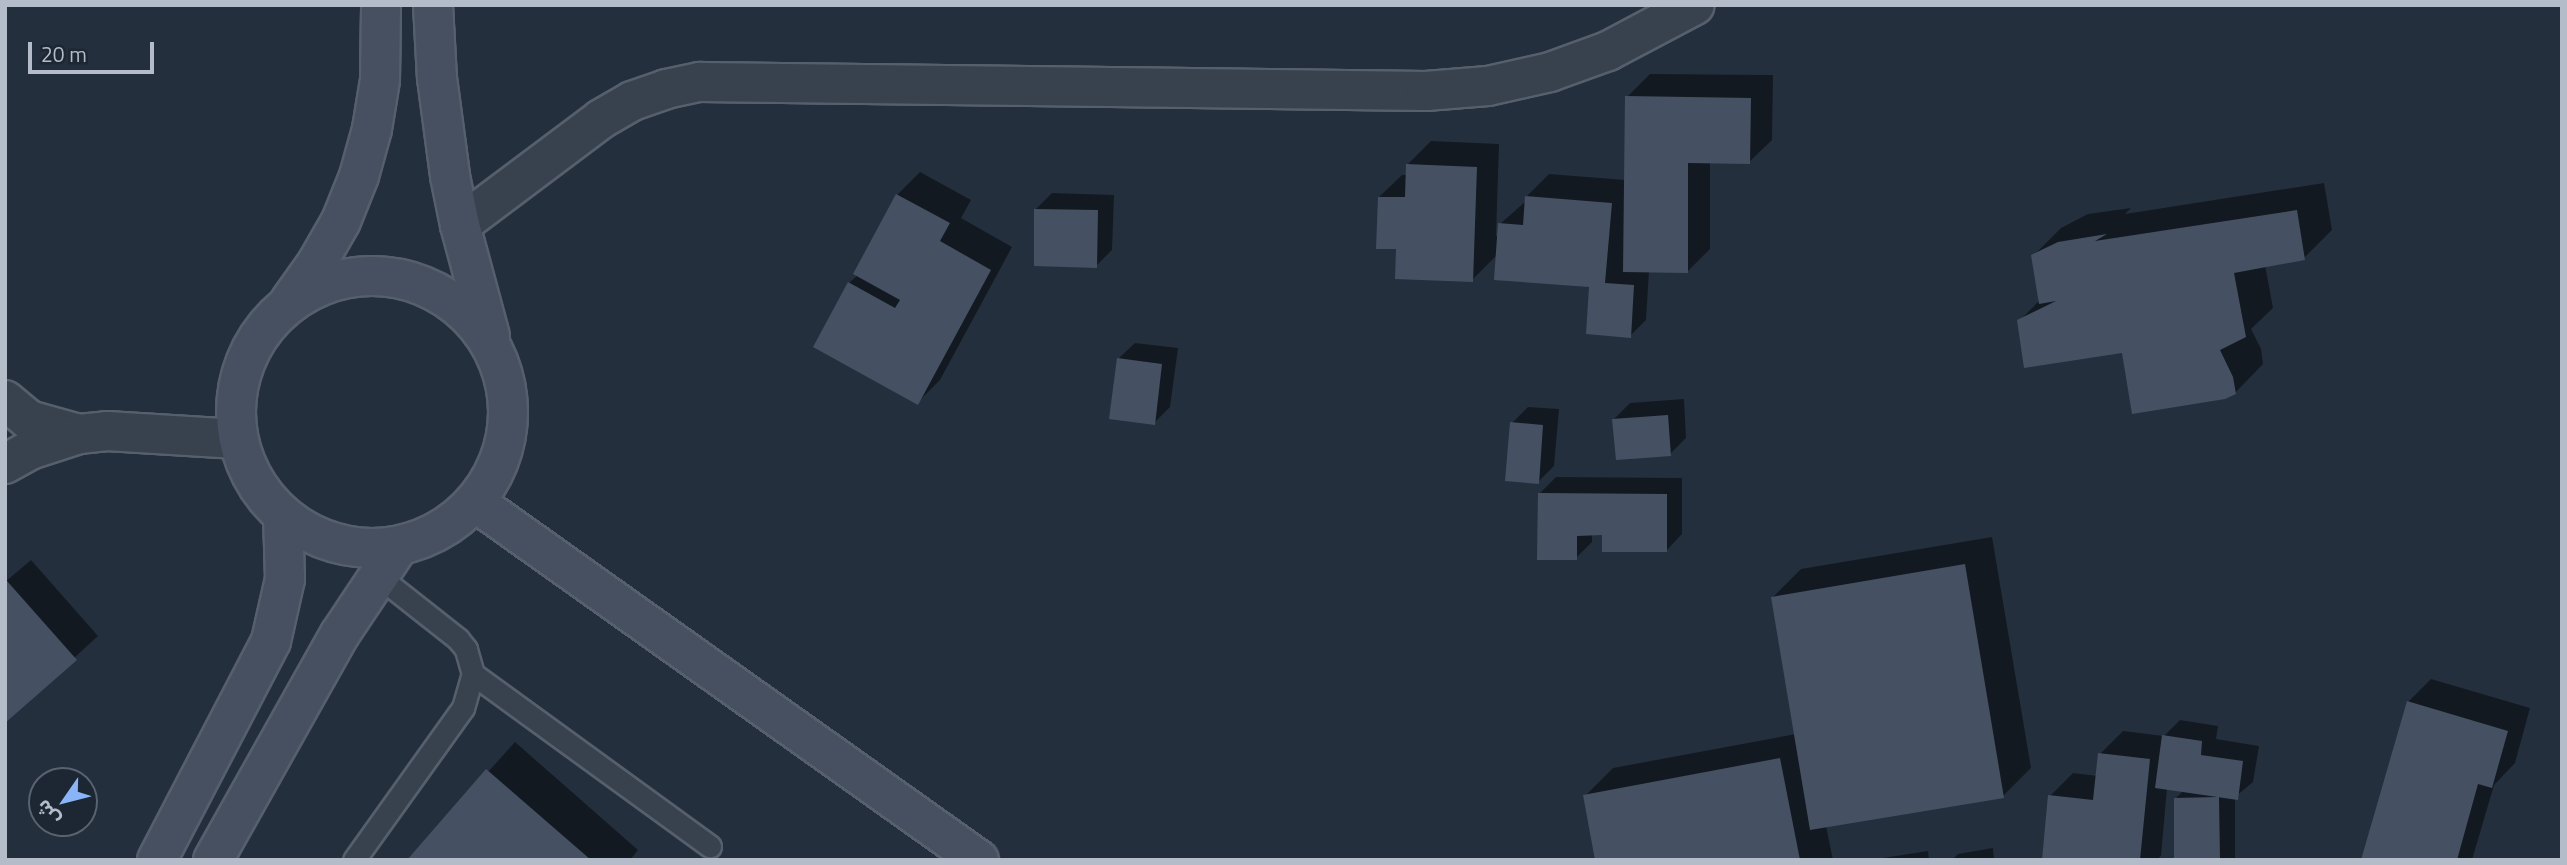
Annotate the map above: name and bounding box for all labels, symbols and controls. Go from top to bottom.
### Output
scale bar [32,28,158,72]
text: 20 m [41,38,87,70]
north arrow [28,767,98,837]
text: ش [28,794,66,832]

